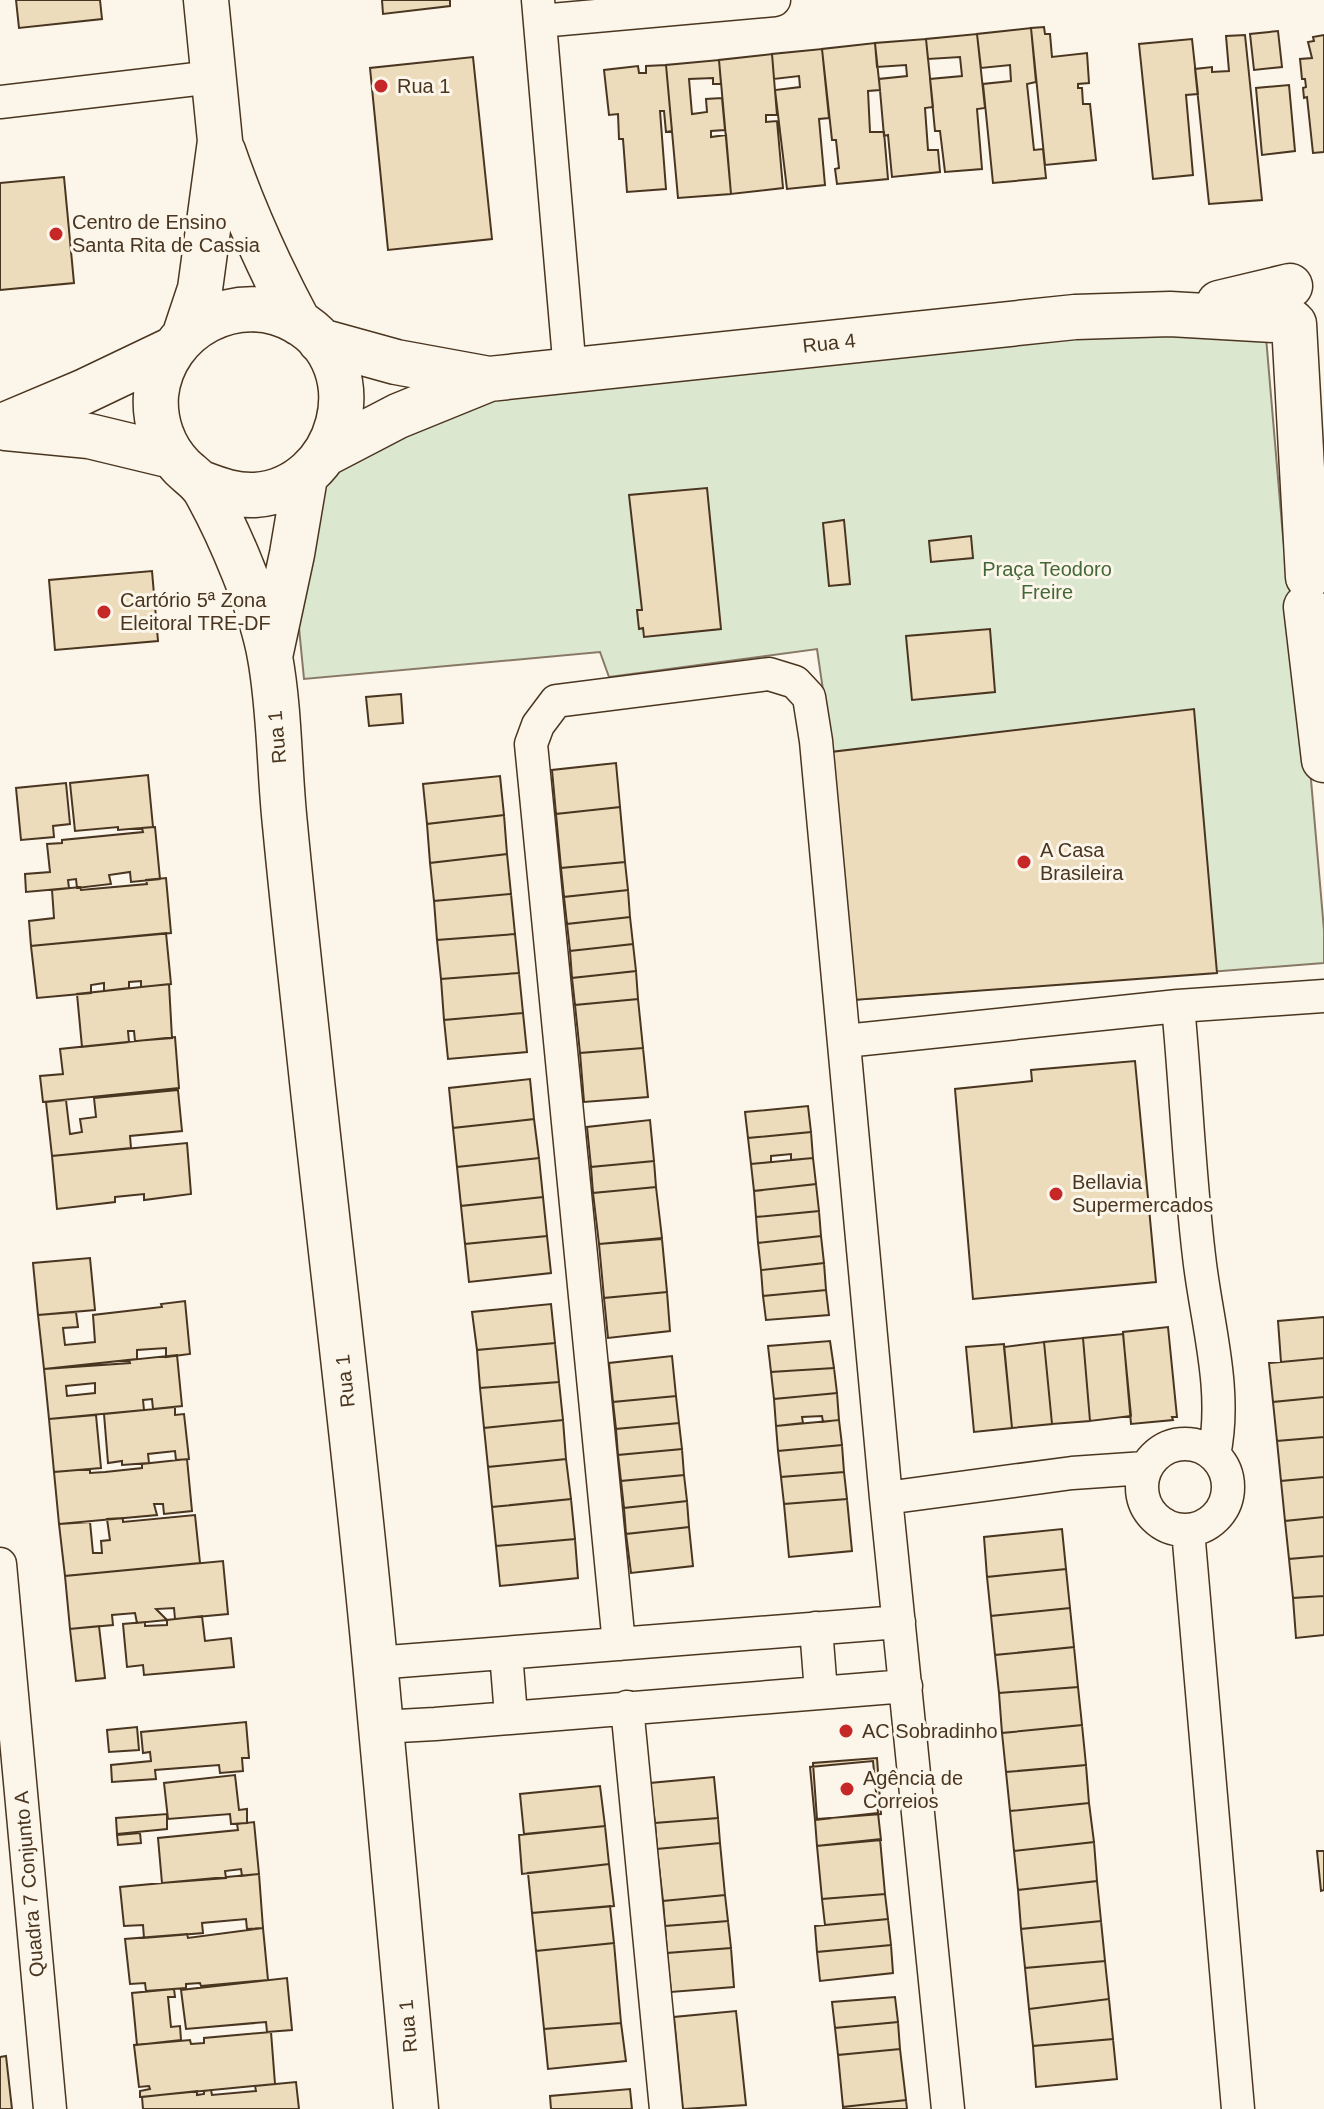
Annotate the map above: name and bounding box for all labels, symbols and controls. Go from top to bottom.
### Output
place label: Rua 1 [397,75,450,97]
marker: Rua 1 [372,77,390,95]
place label: Centro de Ensino Santa Rita de Cassia [72,211,261,256]
marker: Centro de Ensino Santa Rita de Cassia [47,225,65,243]
street label: Rua 4 [801,329,857,357]
park label: Praça Teodoro Freire [982,558,1112,603]
place label: Cartório 5ª Zona Eleitoral TRE-DF [120,589,271,634]
marker: Cartório 5ª Zona Eleitoral TRE-DF [95,603,113,621]
street label: Rua 1 [264,709,290,765]
place label: A Casa Brasileira [1040,839,1124,884]
marker: A Casa Brasileira [1015,853,1033,871]
place label: Bellavia Supermercados [1072,1171,1213,1216]
marker: Bellavia Supermercados [1047,1185,1065,1203]
street label: Rua 1 [331,1353,359,1409]
place label: AC Sobradinho [862,1720,998,1742]
marker: AC Sobradinho [837,1722,855,1740]
place label: Agência de Correios [863,1767,963,1812]
marker: Agência de Correios [838,1780,856,1798]
street label: Quadra 7 Conjunto A [10,1789,48,1978]
street label: Rua 1 [395,1998,421,2054]

